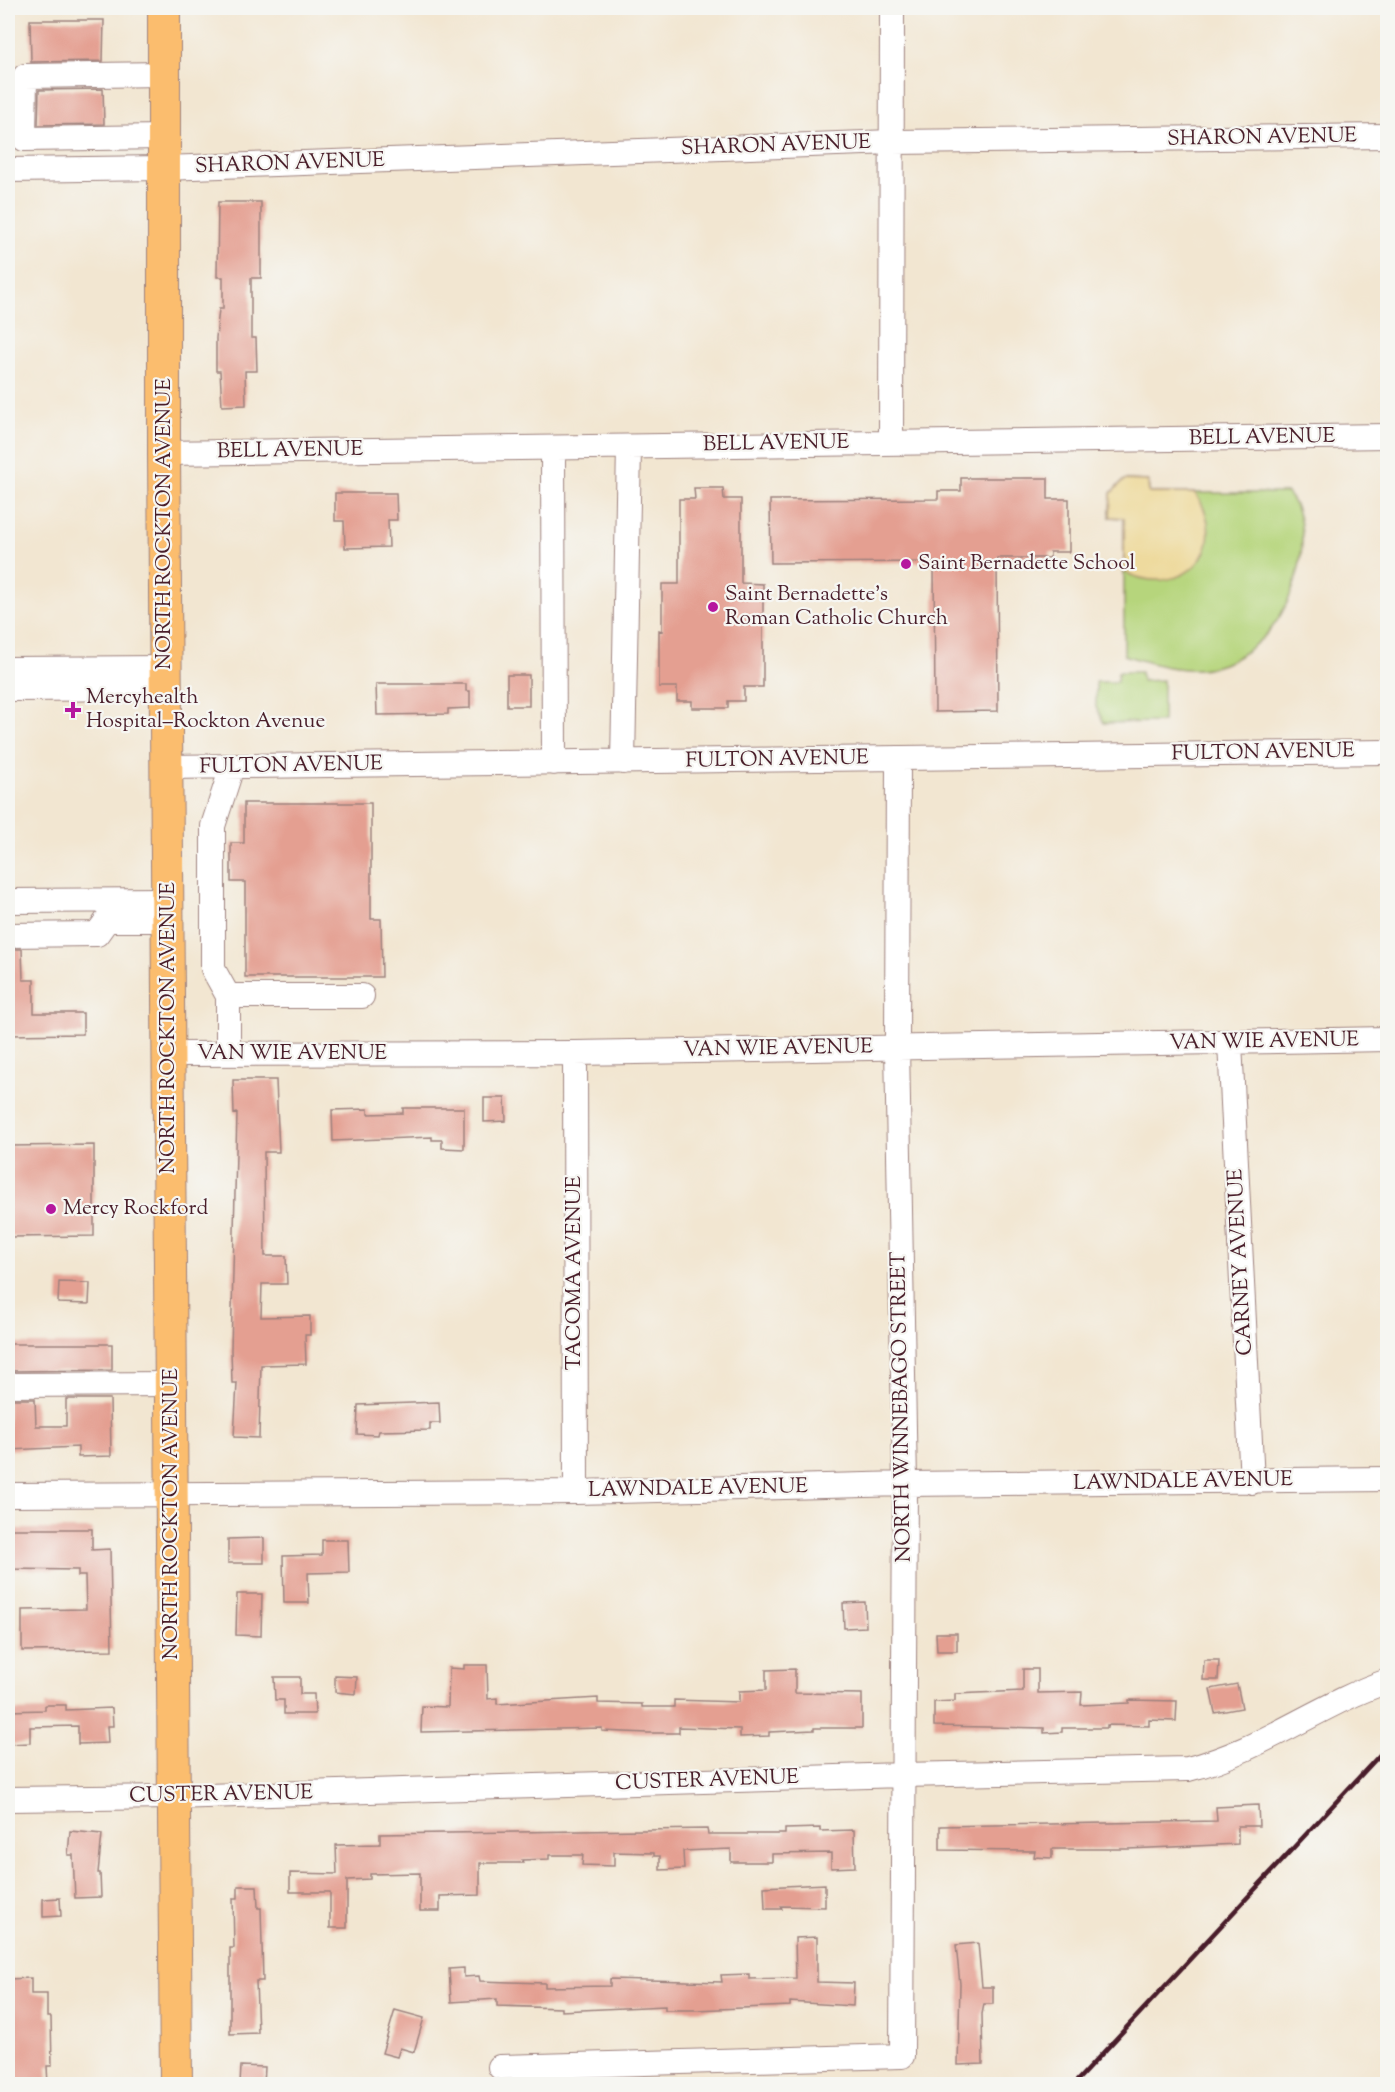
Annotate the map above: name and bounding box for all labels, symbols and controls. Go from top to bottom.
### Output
street label: SHARON AVENUE [1167,121,1357,155]
street label: SHARON AVENUE [681,128,872,164]
street label: SHARON AVENUE [195,146,386,182]
street label: NORTH ROCKTON AVENUE [150,378,180,670]
street label: BELL AVENUE [1189,422,1336,454]
street label: BELL AVENUE [703,428,850,460]
street label: BELL AVENUE [217,435,364,467]
place label: Saint Bernadette School [918,549,1136,579]
marker: Saint Bernadette School [899,557,913,571]
place label: Saint Bernadette's Roman Catholic Church [725,580,948,634]
marker: Saint Bernadette's Roman Catholic Church [706,600,720,614]
place label: Mercyhealth Hospital–Rockton Avenue [86,683,325,737]
marker: Mercyhealth Hospital–Rockton Avenue [64,701,82,719]
street label: FULTON AVENUE [1171,736,1355,770]
street label: FULTON AVENUE [685,743,869,777]
street label: FULTON AVENUE [199,749,383,783]
street label: NORTH ROCKTON AVENUE [154,882,184,1174]
street label: VAN WIE AVENUE [1169,1025,1359,1059]
street label: VAN WIE AVENUE [683,1032,873,1066]
street label: VAN WIE AVENUE [197,1039,387,1069]
street label: CARNEY AVENUE [1221,1167,1261,1356]
street label: TACOMA AVENUE [560,1175,590,1370]
place label: Mercy Rockford [63,1194,208,1224]
marker: Mercy Rockford [44,1202,58,1216]
street label: NORTH WINNEBAGO STREET [884,1251,920,1563]
street label: NORTH ROCKTON AVENUE [157,1368,187,1660]
street label: LAWNDALE AVENUE [1073,1465,1293,1499]
street label: LAWNDALE AVENUE [588,1472,808,1506]
street label: CUSTER AVENUE [615,1763,800,1799]
street label: CUSTER AVENUE [129,1778,313,1812]

